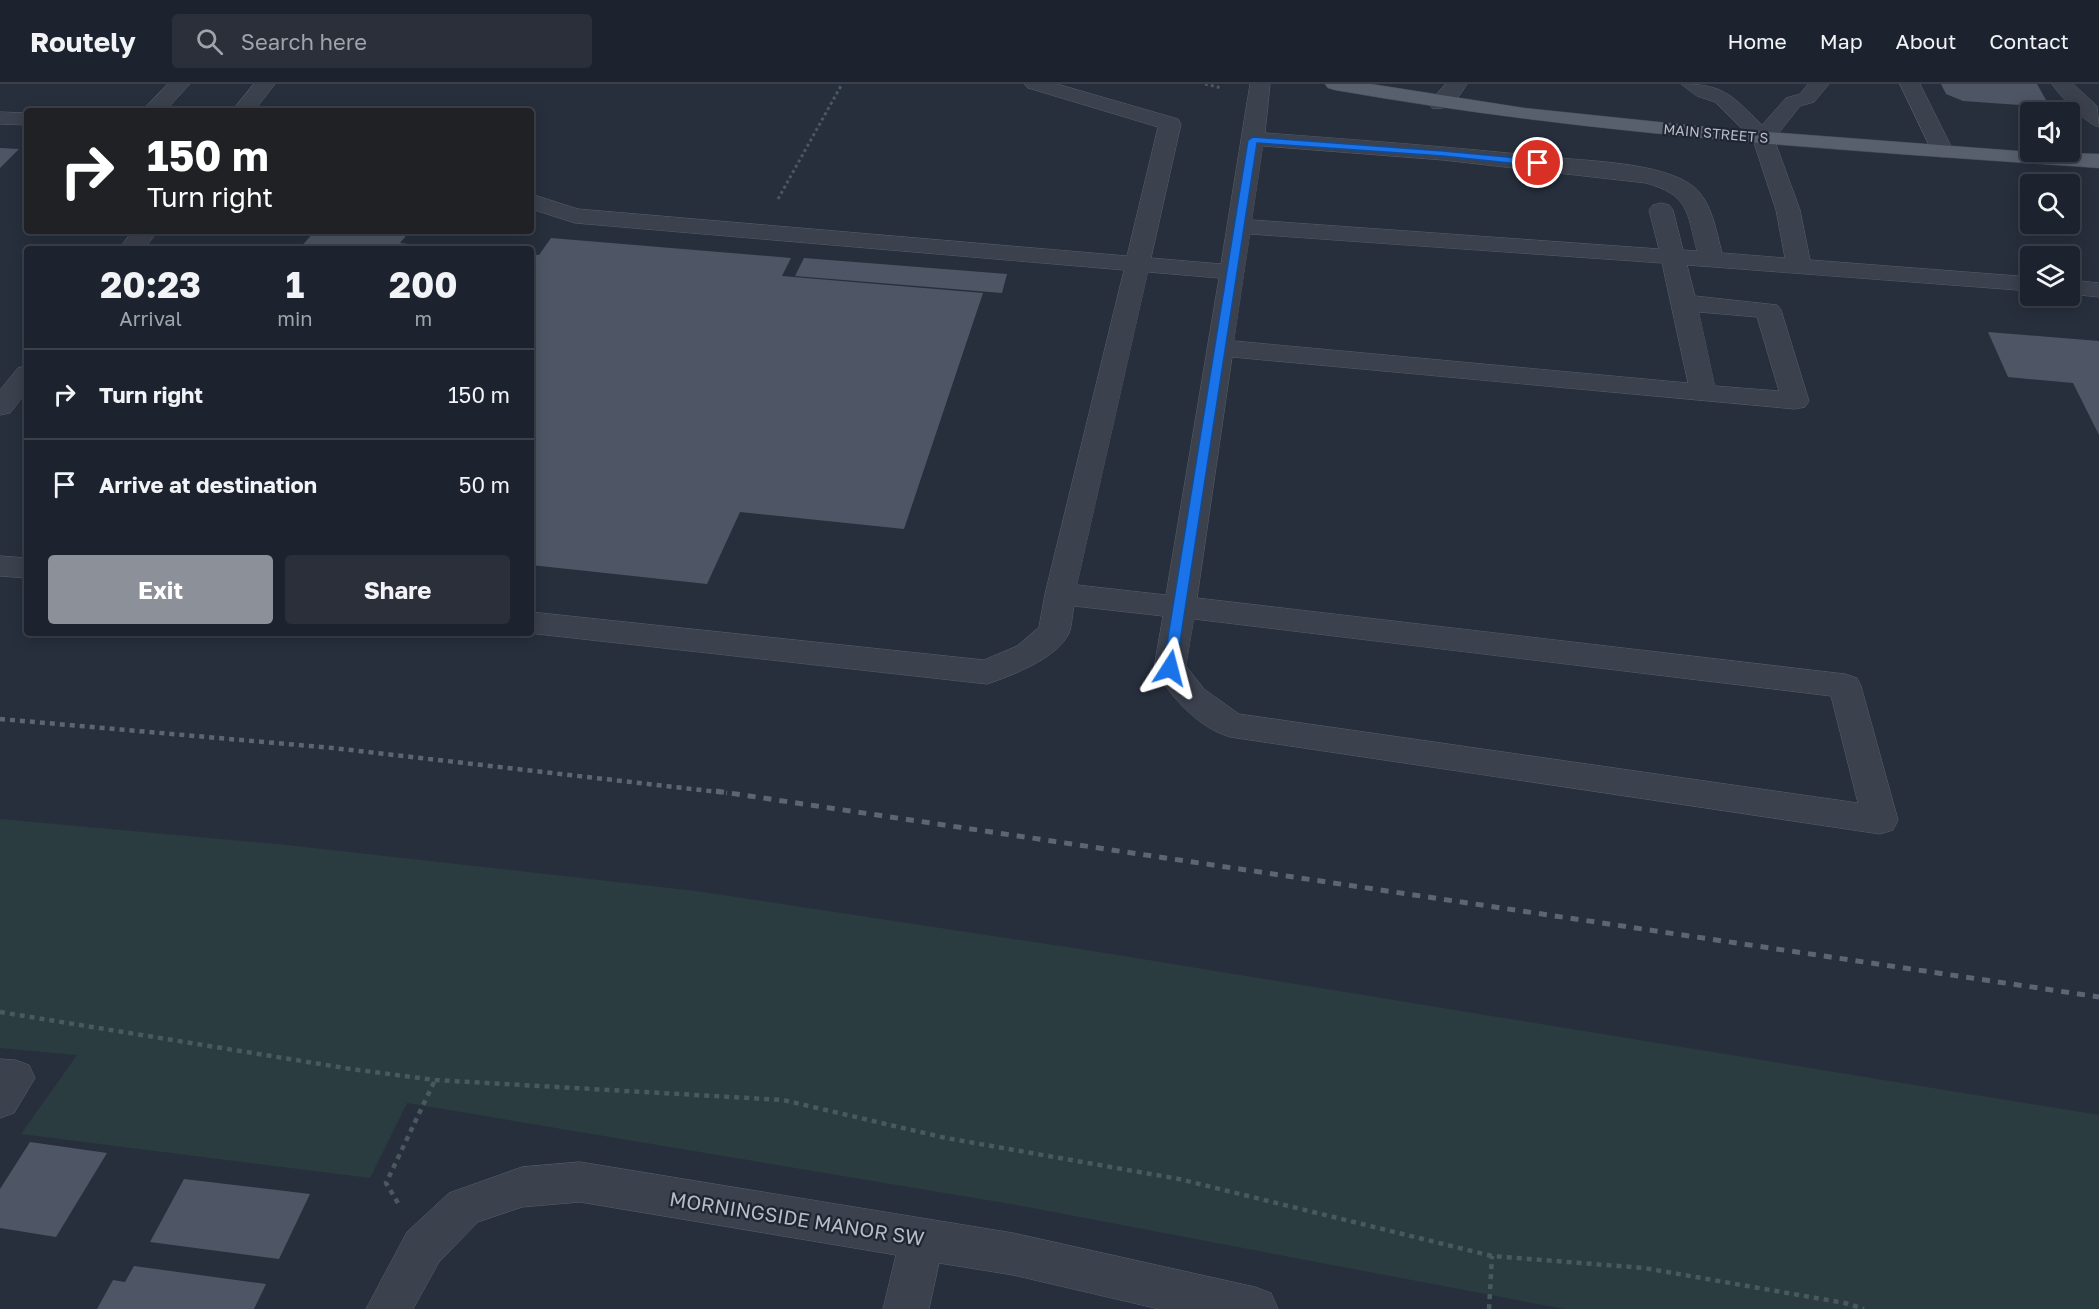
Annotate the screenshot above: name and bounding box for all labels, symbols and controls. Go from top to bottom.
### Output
search box [172,14,592,68]
text: Routely [30,25,136,58]
icon: search [193,25,226,58]
text: Search here [241,28,367,55]
text: Home [1727,28,1787,54]
text: Map [1820,28,1863,54]
text: About [1896,28,1956,54]
text: Contact [1989,28,2069,54]
map controls [2020,102,2080,306]
button: sound [2020,102,2080,162]
street label: MAIN STREET S [1663,120,1769,146]
text: 150 m [147,130,269,180]
icon: right [48,132,126,210]
pin [1512,137,1563,188]
icon: arrive [1521,146,1554,179]
button: search [2020,174,2080,234]
text: Turn right [147,181,273,213]
button: layers [2020,246,2080,306]
text: 20:23 [100,263,201,306]
text: 1 [286,263,304,306]
text: 200 [389,263,458,306]
text: Arrival [119,306,182,330]
text: min [277,306,313,330]
text: m [414,306,432,330]
icon: right [48,378,81,411]
text: Turn right [99,381,203,408]
text: 150 m [448,381,510,408]
icon: arrive [48,468,81,501]
text: Arrive at destination [99,471,317,498]
text: 50 m [459,471,510,498]
button: Exit [48,555,273,624]
button: Share [285,555,510,624]
position arrow [1138,636,1202,700]
street label: MORNINGSIDE MANOR SW [668,1186,926,1250]

